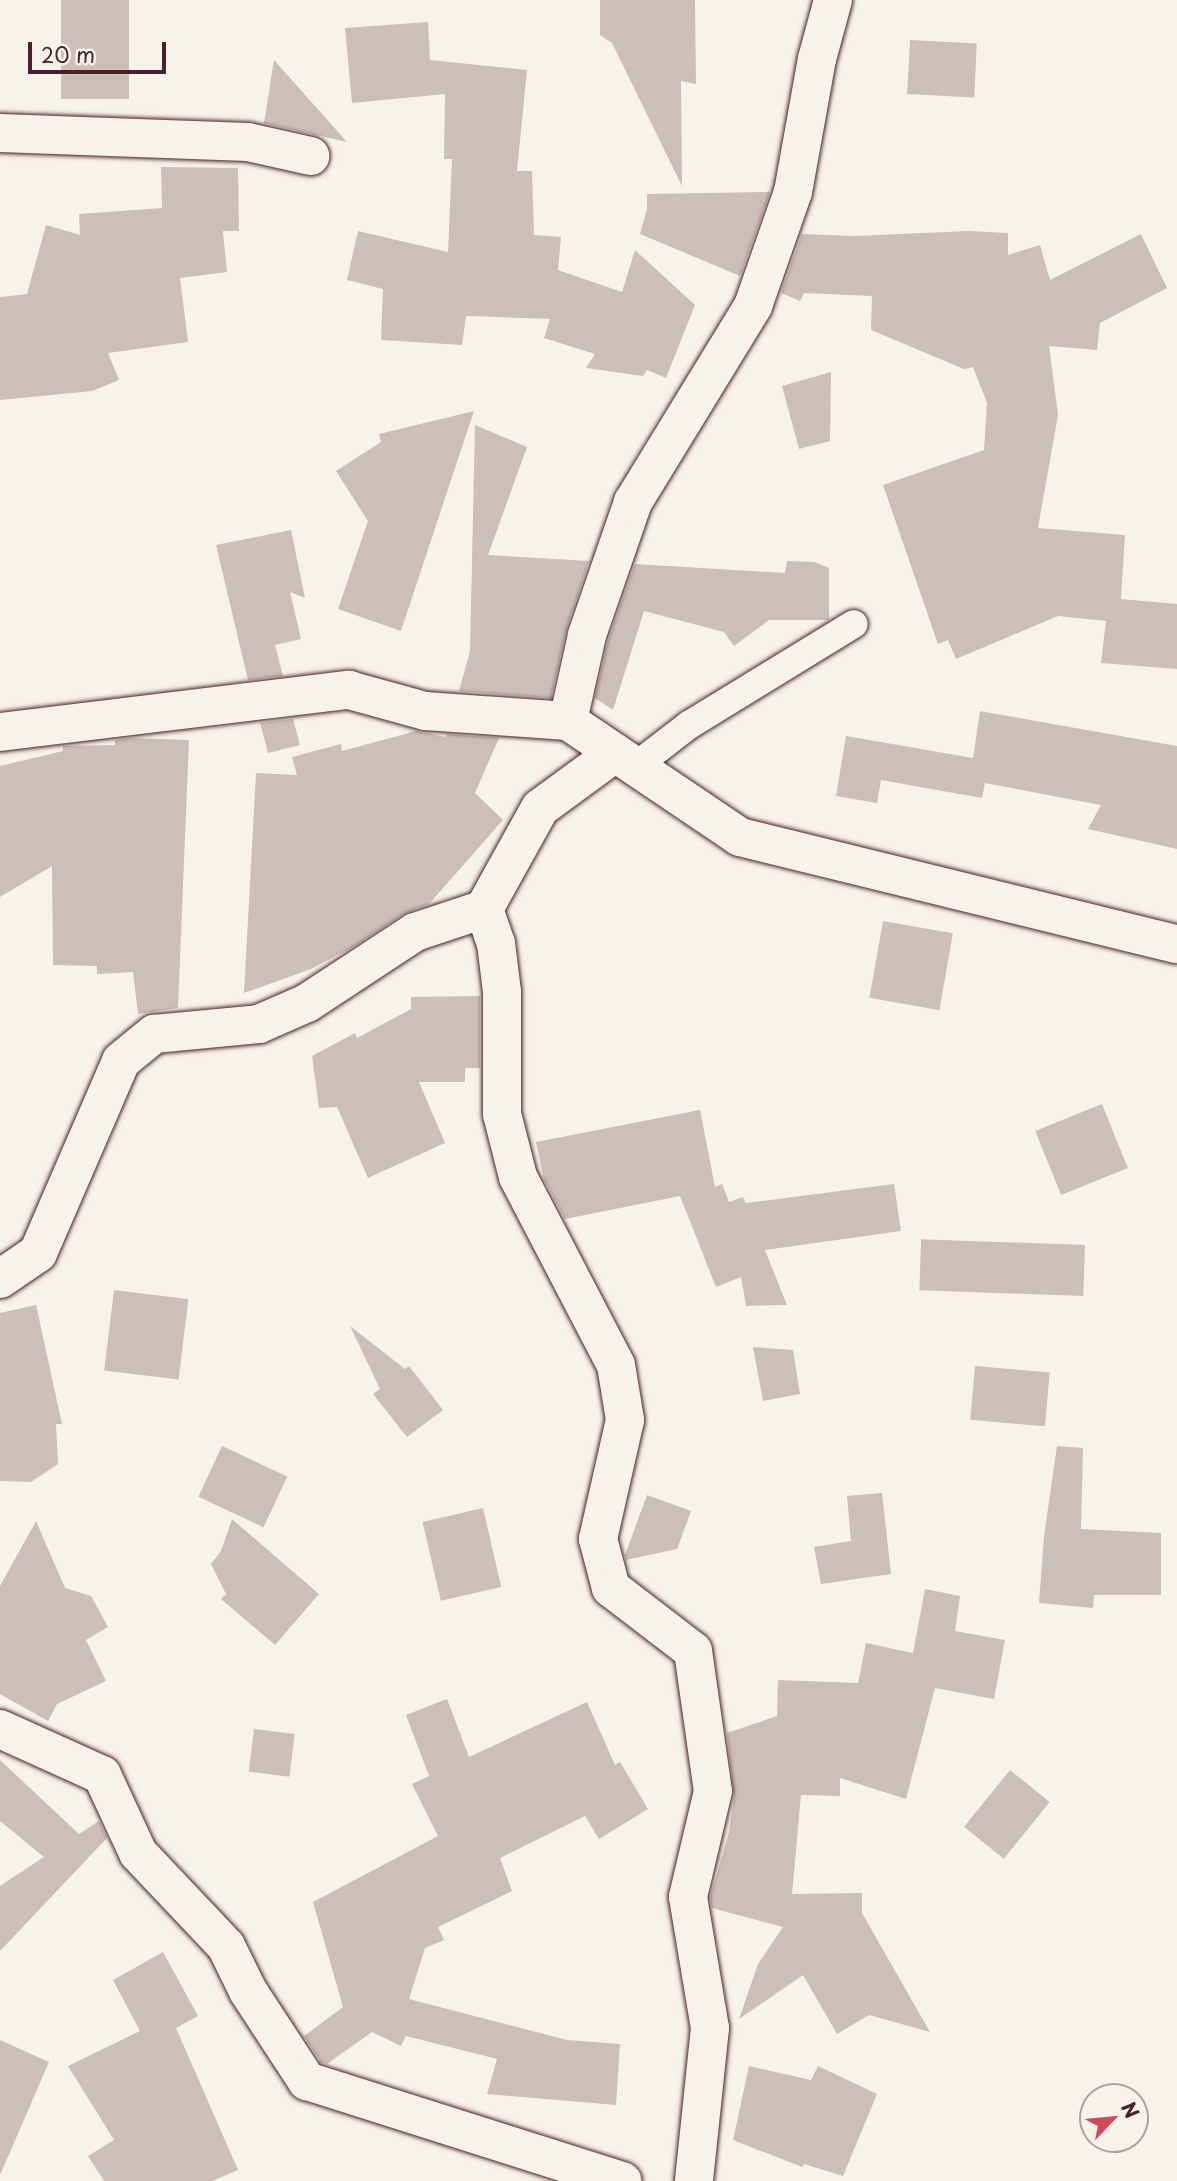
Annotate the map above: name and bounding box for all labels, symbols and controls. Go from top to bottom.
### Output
scale bar [32,28,170,72]
text: 20 m [41,38,95,70]
north arrow [1079,2083,1149,2153]
text: N [1115,2097,1147,2123]

